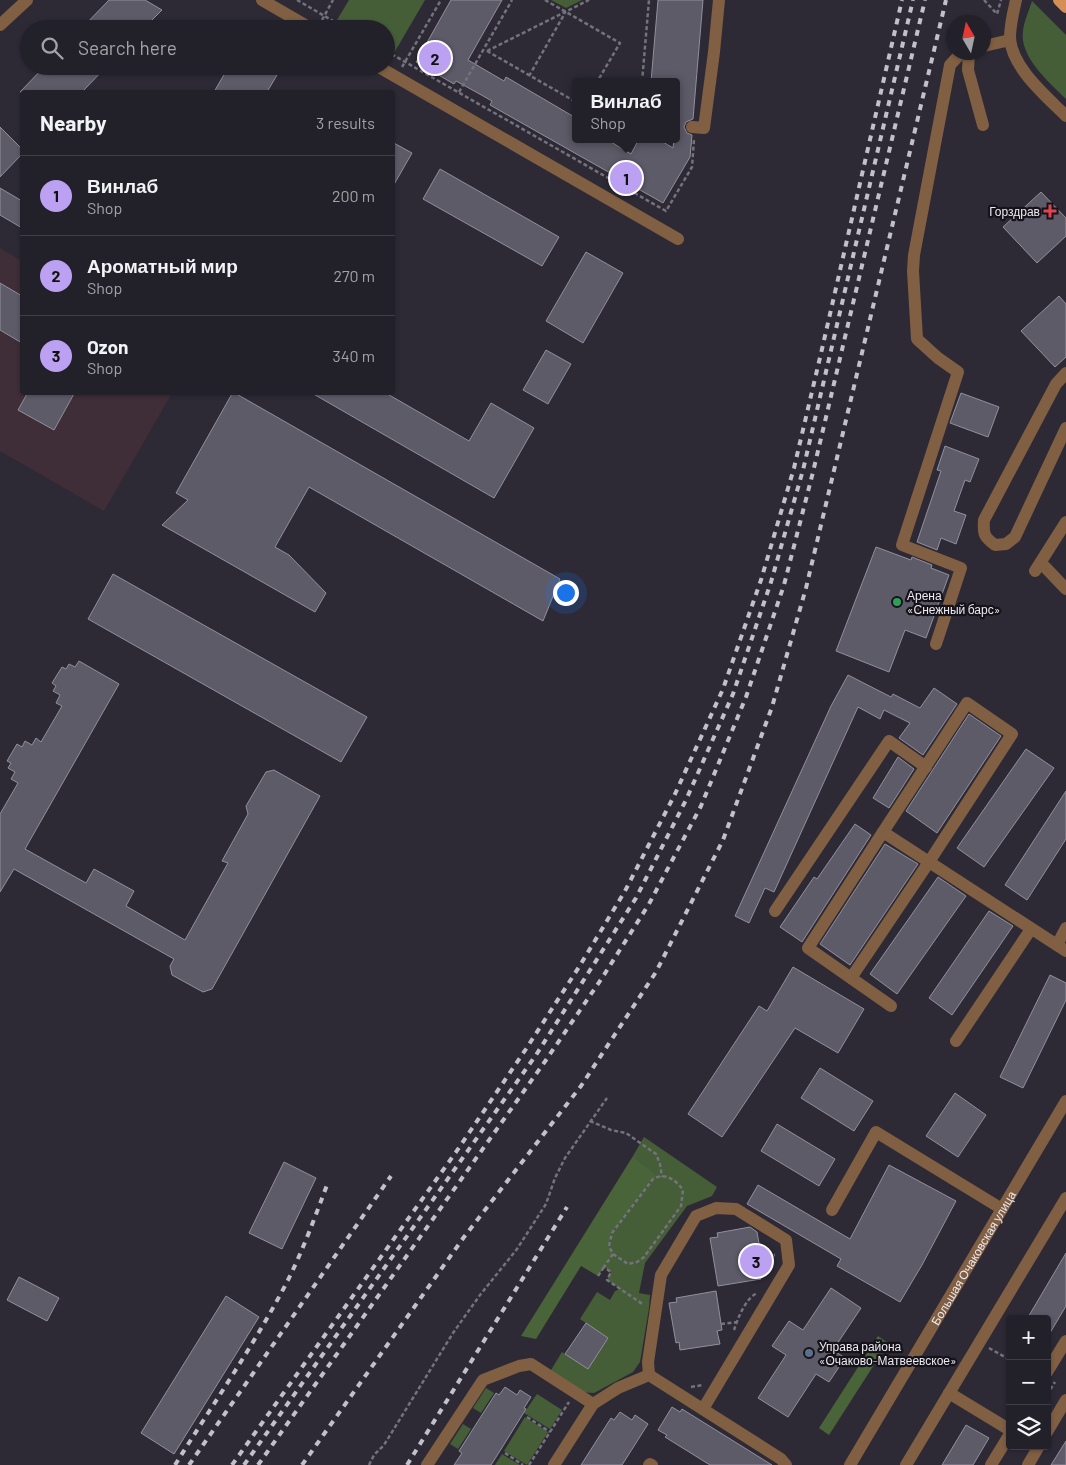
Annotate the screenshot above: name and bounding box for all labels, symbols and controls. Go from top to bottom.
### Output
north arrow [946,15,991,60]
search box [20,20,395,75]
icon: search [38,34,66,62]
text: Search here [78,36,177,59]
pin: 2 [419,39,451,77]
popup [572,78,680,143]
text: Винлаб [590,89,662,112]
text: Nearby [40,110,106,135]
text: 3 results [316,113,375,132]
text: Shop [590,113,626,132]
pin: 1 [610,159,642,197]
text: Винлаб [87,174,158,197]
text: 1 [53,186,59,205]
text: 200 m [332,186,375,205]
text: Shop [87,198,122,217]
place label: Горздрав [989,204,1040,219]
marker: Горздрав [1044,205,1056,217]
text: Ароматный мир [87,254,238,277]
text: 2 [52,266,60,285]
text: 270 m [333,266,375,285]
text: Shop [87,278,122,297]
text: Ozon [87,335,129,358]
text: 3 [52,346,60,365]
text: 340 m [332,346,375,365]
text: Shop [87,358,122,377]
your location [553,580,579,606]
place label: Арена «Снежный барс» [907,588,1000,617]
marker: Арена «Снежный барс» [891,596,903,608]
street label: Большая Очаковская улица [928,1188,1018,1327]
pin: 3 [740,1242,772,1280]
map controls [1006,1315,1051,1450]
button: + [1006,1315,1051,1360]
place label: Управа района «Очаково-Матвеевское» [819,1339,957,1367]
marker: Управа района «Очаково-Матвеевское» [803,1347,815,1359]
button: − [1006,1360,1051,1405]
button: layers [1006,1405,1051,1450]

